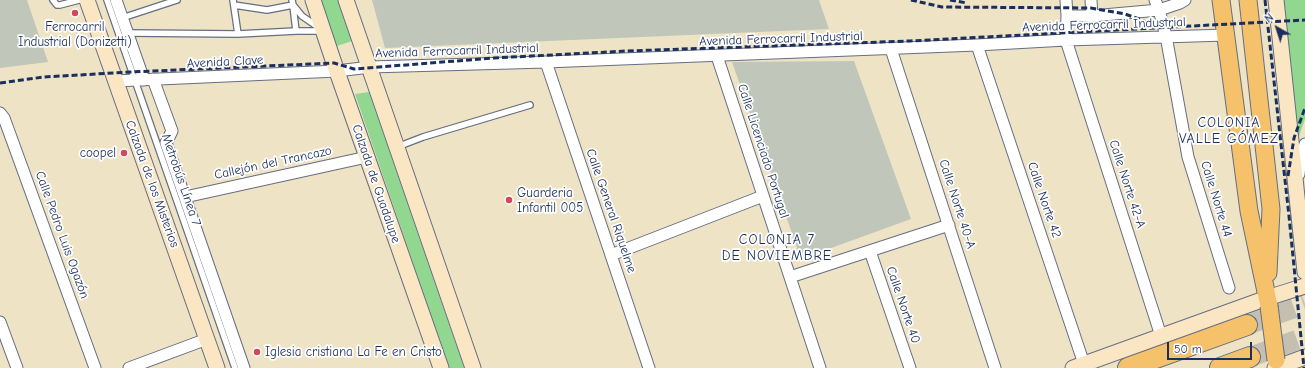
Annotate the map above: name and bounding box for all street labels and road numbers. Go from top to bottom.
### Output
street label: Avenida Ferrocarril Industrial [1022,14,1186,36]
street label: Avenida Ferrocarril Industrial [699,28,863,50]
street label: Avenida Ferrocarril Industrial [375,40,539,62]
street label: Avenida Clave [186,52,264,72]
street label: Calle Licenciado Portugal [734,82,792,220]
street label: Calzada de los Misterios [122,118,182,250]
street label: Calzada de Guadalupe [348,123,404,245]
street label: Metrobús Línea 7 [158,132,204,228]
street label: Calle Norte 42-A [1105,138,1149,230]
street label: Callejón del Trancazo [213,143,333,183]
street label: Calle General Riquelme [582,147,640,275]
street label: Calle Norte 40-A [935,157,979,251]
street label: Calle Norte 44 [1197,159,1235,239]
street label: Calle Norte 42 [1024,160,1064,240]
street label: Calle Pedro Luis Ogazón [32,169,92,301]
street label: Calle Norte 40 [883,265,923,345]

